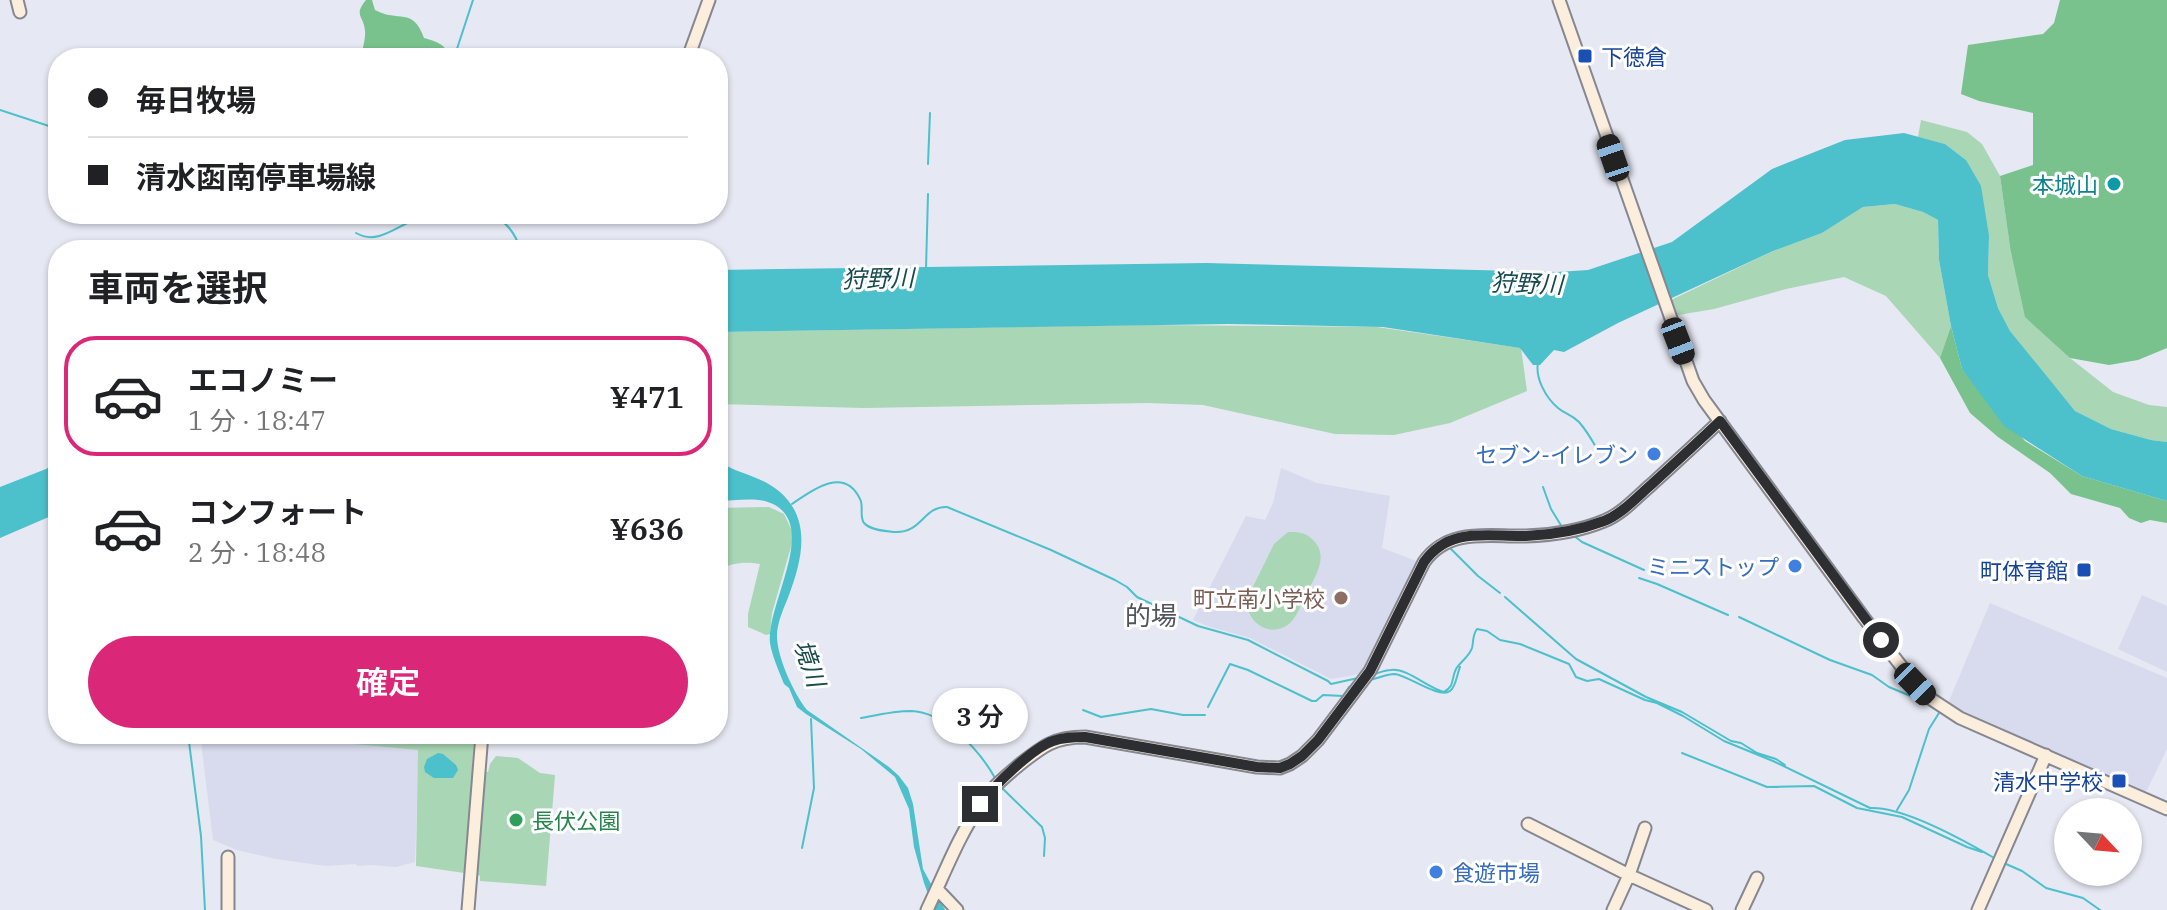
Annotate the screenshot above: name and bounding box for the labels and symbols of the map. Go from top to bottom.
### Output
place label: 下徳倉 [1601,42,1667,71]
marker: 下徳倉 [1576,47,1594,65]
car [1594,131,1632,185]
place label: 本城山 [2032,170,2098,199]
marker: 本城山 [2105,175,2123,193]
water label: 狩野川 [842,261,917,295]
water label: 狩野川 [1490,266,1567,300]
car [1658,314,1698,368]
place label: セブン-イレブン [1475,440,1638,469]
marker: セブン-イレブン [1645,445,1663,463]
place label: ミニストップ [1647,552,1779,581]
place label: 町体育館 [1980,556,2068,585]
marker: ミニストップ [1786,557,1804,575]
marker: 町体育館 [2075,561,2093,579]
place label: 町立南小学校 [1193,584,1325,613]
marker: 町立南小学校 [1332,589,1350,607]
district label: 的場 [1125,598,1177,632]
route start [1863,622,1899,658]
water label: 境川 [787,635,834,694]
car [1890,658,1940,710]
callout: 3 分 [932,688,1028,744]
place label: 清水中学校 [1993,767,2103,796]
marker: 清水中学校 [2110,772,2128,790]
route end [962,786,998,822]
north arrow [2054,798,2142,886]
place label: 長伏公園 [532,806,620,835]
marker: 長伏公園 [507,811,525,829]
place label: 食遊市場 [1452,858,1540,887]
marker: 食遊市場 [1427,863,1445,881]

